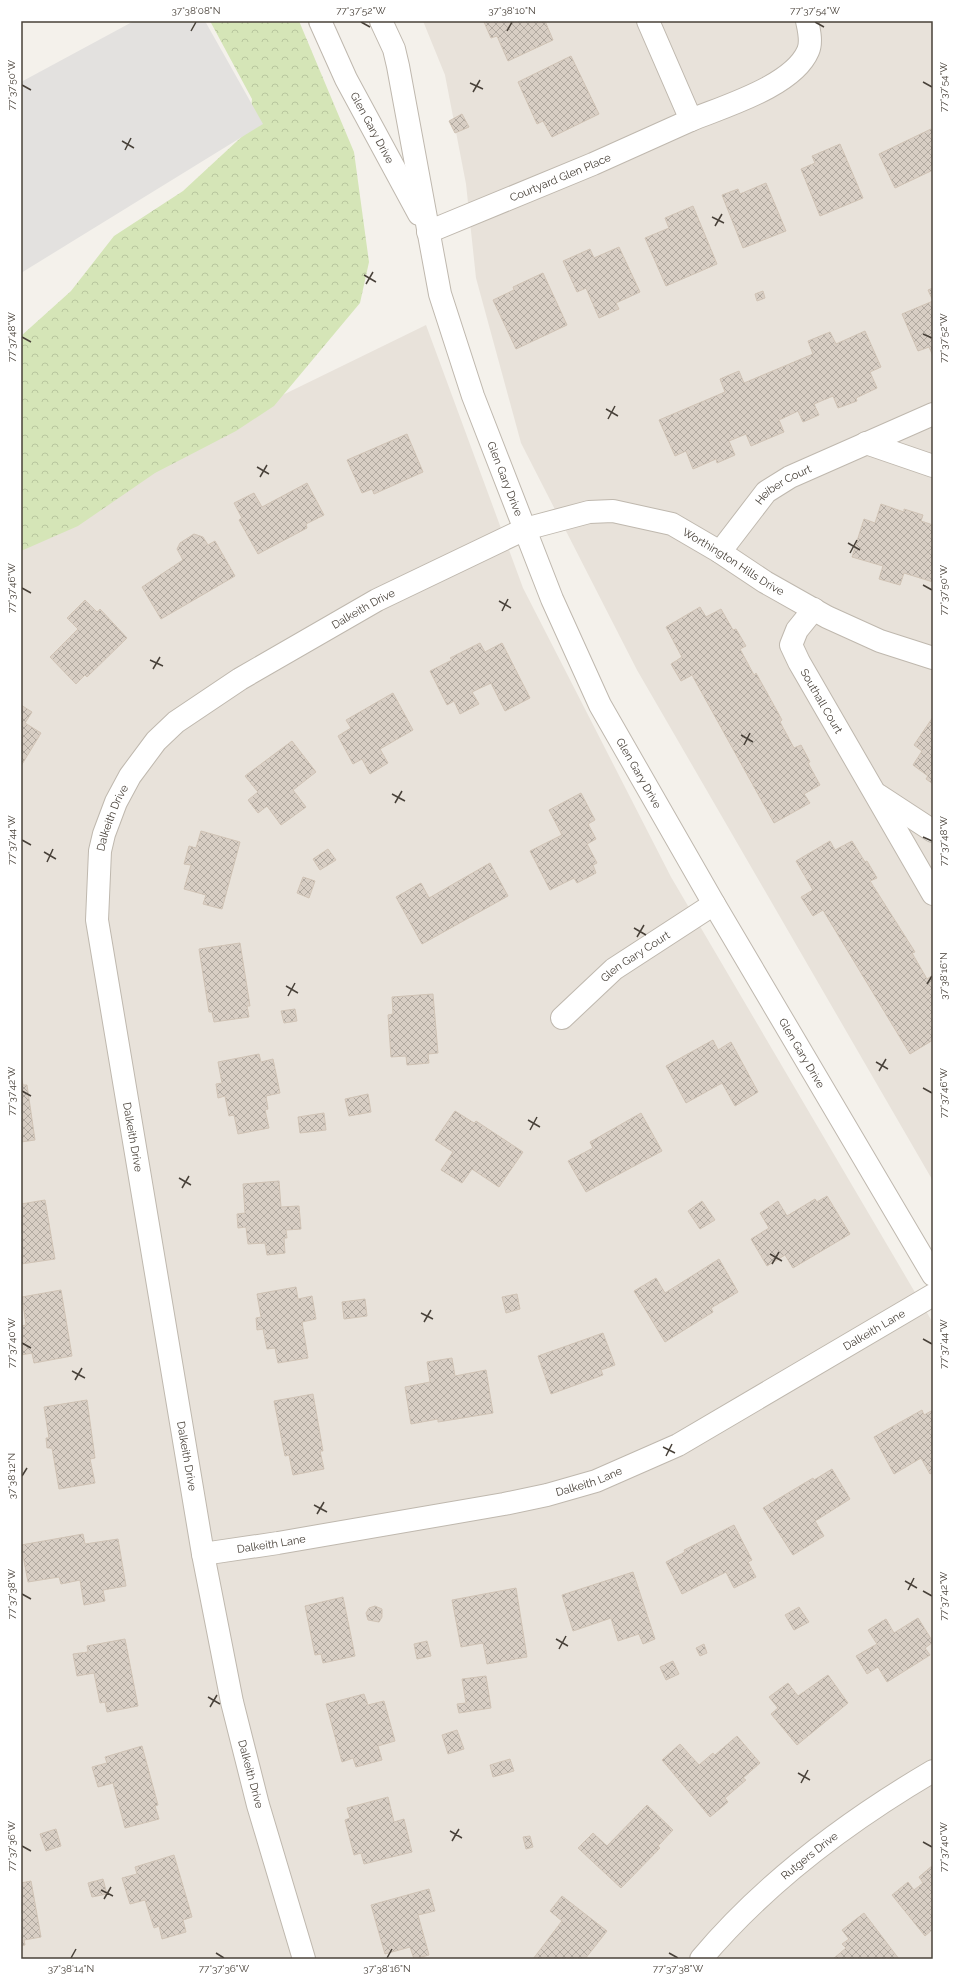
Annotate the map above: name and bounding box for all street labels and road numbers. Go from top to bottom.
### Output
street label: Glen Gary Drive [347,90,397,166]
street label: Courtyard Glen Place [508,151,613,205]
street label: Glen Gary Drive [484,440,525,518]
street label: Heiber Court [753,462,814,507]
street label: Worthington Hills Drive [680,526,787,599]
street label: Dalkeith Drive [329,586,398,632]
street label: Southall Court [797,667,845,736]
street label: Glen Gary Drive [613,736,664,811]
street label: Dalkeith Drive [94,782,131,852]
street label: Glen Gary Court [598,928,673,985]
street label: Glen Gary Drive [776,1016,828,1091]
street label: Dalkeith Drive [120,1101,145,1173]
street label: Dalkeith Lane [841,1307,908,1353]
street label: Dalkeith Drive [174,1420,199,1492]
street label: Dalkeith Lane [554,1464,625,1499]
street label: Dalkeith Lane [236,1532,307,1556]
street label: Dalkeith Drive [235,1738,266,1810]
street label: Rutgers Drive [779,1829,841,1883]

